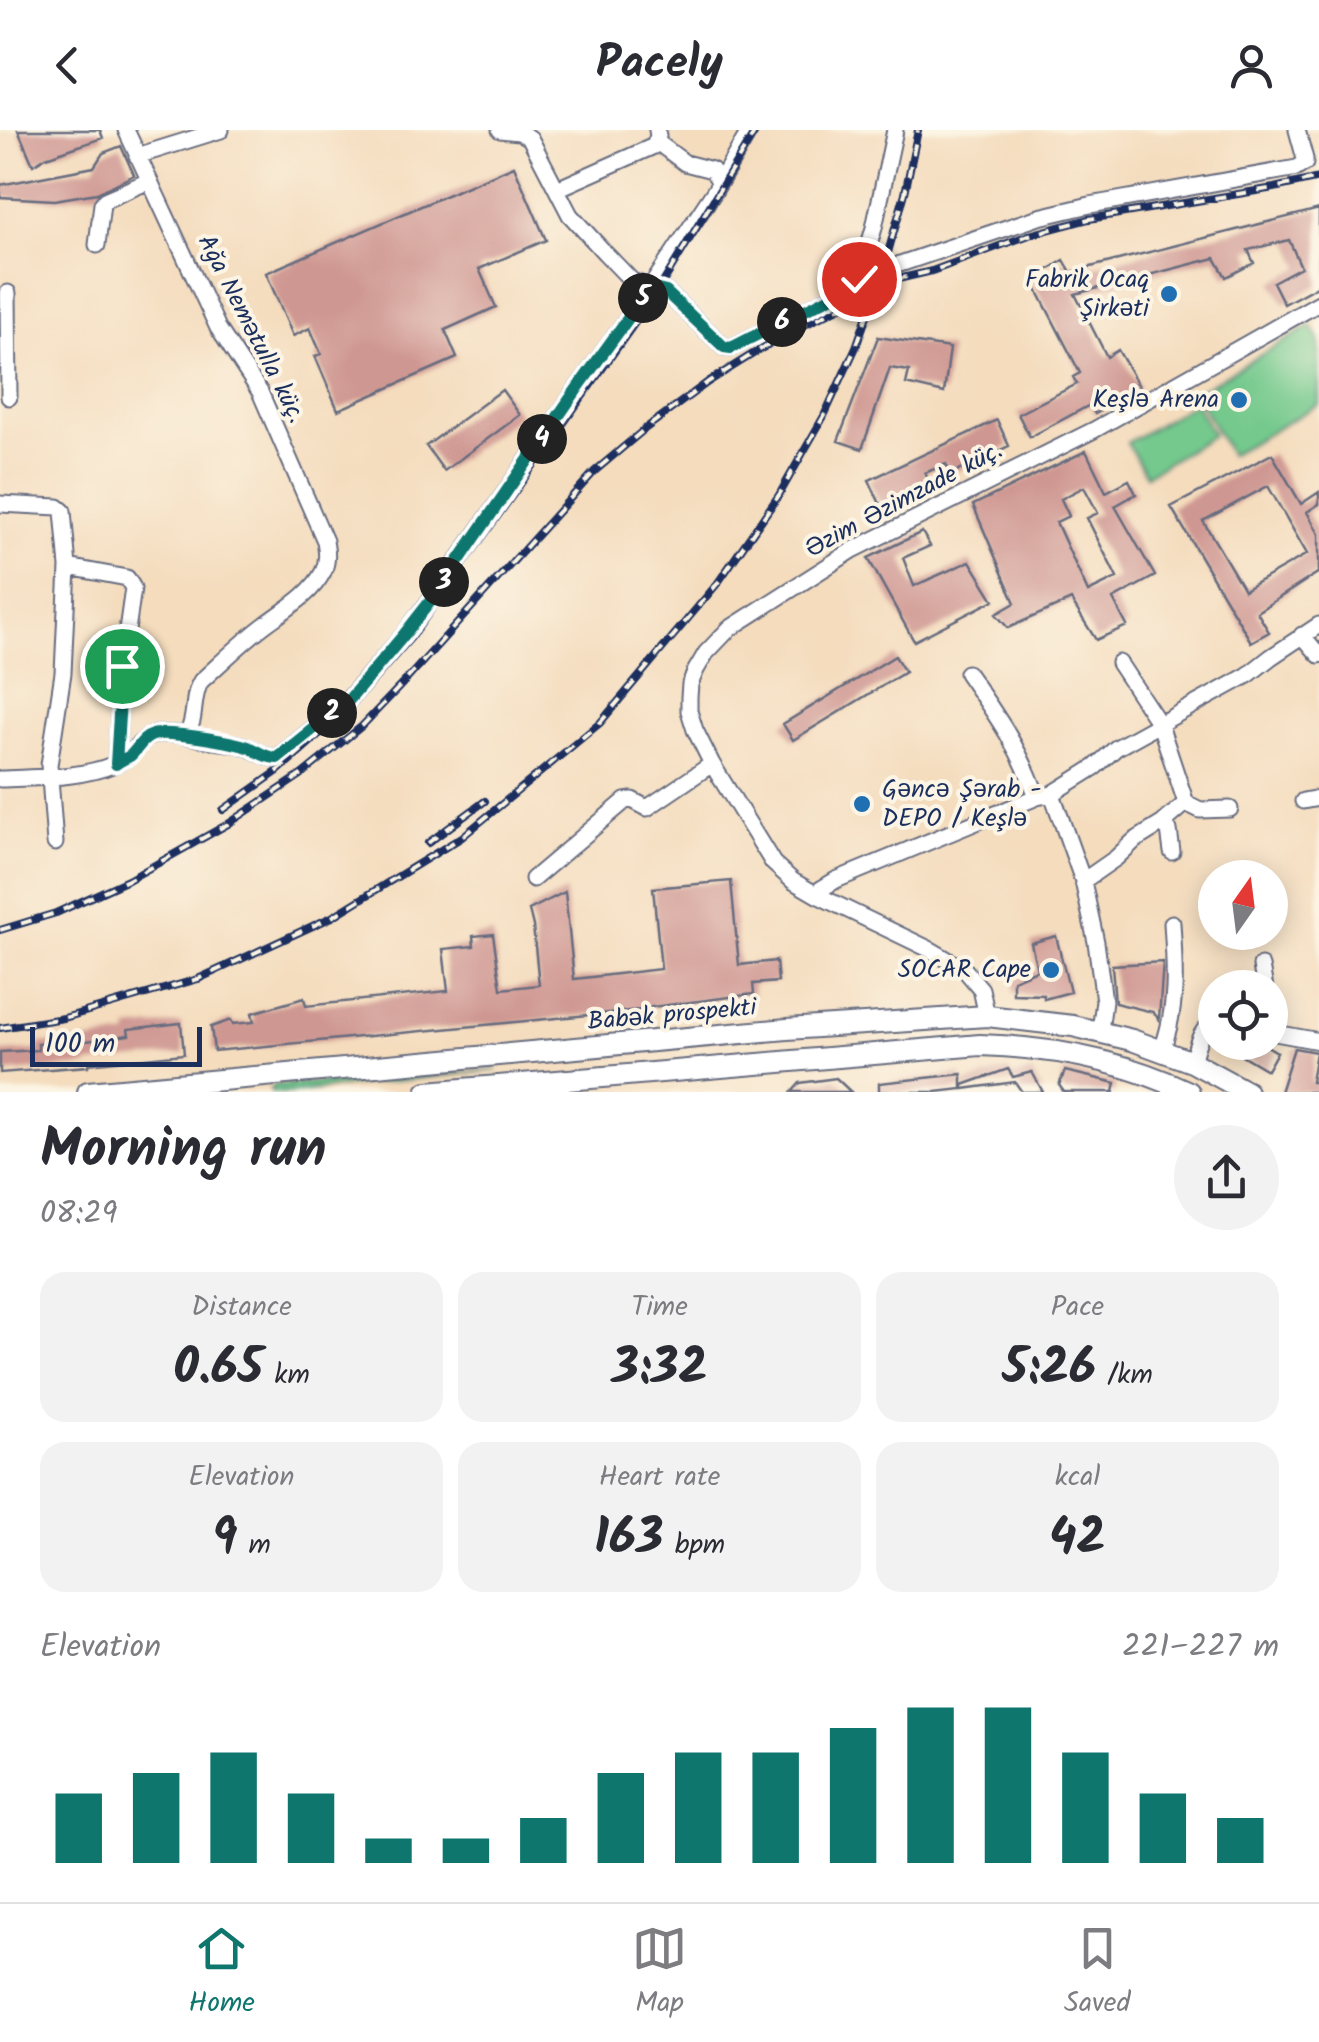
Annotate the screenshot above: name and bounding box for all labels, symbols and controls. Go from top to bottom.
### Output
text: Pacely [596,29,723,101]
icon: back [40,38,95,93]
icon: person [1224,38,1279,93]
street label: Ağa Nemətulla küç. [186,228,316,430]
pin [817,237,902,322]
icon: check [832,252,887,307]
place label: Fabrik Ocaq Şirkəti [1025,260,1150,329]
pin: 5 [618,273,668,323]
text: 5 [636,275,650,320]
marker: Fabrik Ocaq Şirkəti [1158,283,1180,305]
pin: 6 [757,297,807,347]
text: 6 [774,299,790,344]
place label: Keşlə Arena [1092,380,1219,420]
marker: Keşlə Arena [1228,389,1250,411]
pin: 4 [517,414,567,464]
text: 4 [534,416,550,461]
street label: Əzim Əzimzade küç. [798,431,1010,569]
pin: 3 [419,557,469,607]
text: 3 [436,559,452,604]
pin [80,624,165,709]
icon: arrive [95,639,150,694]
pin: 2 [307,688,357,738]
text: 2 [324,690,340,735]
place label: Gəncə Şərab - DEPO / Keşlə [882,770,1042,839]
marker: Gəncə Şərab - DEPO / Keşlə [851,793,873,815]
north arrow [1198,860,1288,950]
map controls [1198,860,1288,1060]
place label: SOCAR Cape [898,950,1031,990]
marker: SOCAR Cape [1040,959,1062,981]
button: locate [1198,970,1288,1060]
street label: Babək prospekti [586,988,759,1042]
scale bar [30,1022,202,1066]
text: 100 m [45,1022,115,1067]
text: Morning run [40,1108,327,1195]
button: share [1174,1125,1279,1230]
text: 08:29 [40,1189,117,1240]
text: Distance [191,1285,292,1330]
text: Time [631,1285,688,1330]
text: Pace [1051,1285,1104,1330]
text: 0.65 [173,1330,263,1410]
text: 3:32 [611,1330,708,1410]
text: 5:26 [1002,1330,1096,1410]
text: km [263,1353,310,1398]
text: /km [1096,1353,1153,1398]
text: Elevation [189,1455,294,1500]
text: Heart rate [599,1455,720,1500]
text: kcal [1055,1455,1100,1500]
text: 9 [212,1500,237,1580]
text: 163 [594,1500,663,1580]
text: 42 [1049,1500,1106,1580]
text: m [237,1523,271,1568]
text: bpm [663,1523,725,1568]
text: Elevation [40,1622,161,1673]
text: 221–227 m [1122,1622,1279,1673]
tab: Home [189,1921,255,2026]
tab: Map [632,1921,687,2026]
tab: Saved [1064,1921,1130,2026]

